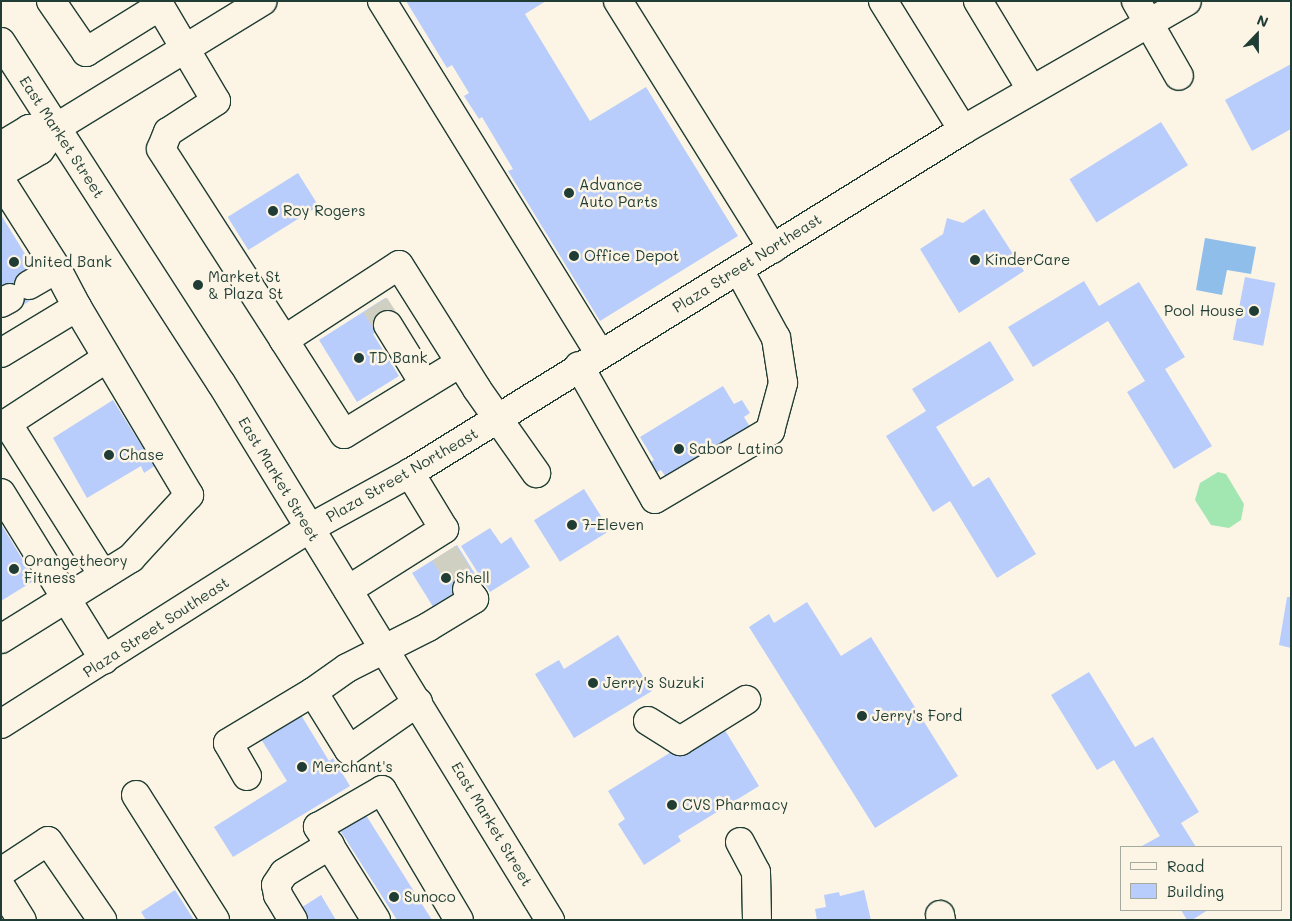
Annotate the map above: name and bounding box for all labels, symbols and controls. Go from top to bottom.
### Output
north arrow [1232,10,1282,60]
text: N [1254,10,1271,31]
street label: East Market Street [16,73,108,201]
place label: Advance Auto Parts [579,175,658,210]
marker: Advance Auto Parts [563,187,575,199]
place label: Roy Rogers [283,202,365,220]
marker: Roy Rogers [267,205,279,217]
street label: Plaza Street Northeast [669,210,825,316]
place label: Office Depot [584,247,679,265]
marker: Office Depot [568,250,580,262]
place label: KinderCare [985,251,1070,269]
place label: United Bank [24,253,112,271]
marker: KinderCare [969,254,981,266]
marker: United Bank [8,256,20,268]
place label: Market St & Plaza St [208,267,283,302]
marker: Market St & Plaza St [192,279,204,291]
place label: Pool House [1164,302,1244,320]
marker: Pool House [1248,305,1260,317]
place label: TD Bank [369,349,427,367]
marker: TD Bank [353,352,365,364]
street label: East Market Street [235,414,323,544]
street label: Plaza Street Northeast [323,424,481,526]
place label: Sabor Latino [689,440,783,458]
marker: Sabor Latino [673,443,685,455]
place label: Chase [119,446,164,464]
marker: Chase [103,449,115,461]
place label: 7-Eleven [582,516,644,534]
marker: 7-Eleven [566,519,578,531]
place label: Orangetheory Fitness [24,551,128,586]
marker: Orangetheory Fitness [8,563,20,575]
place label: Shell [456,569,490,587]
marker: Shell [440,572,452,584]
street label: Plaza Street Southeast [80,573,232,681]
place label: Jerry's Suzuki [603,674,705,692]
marker: Jerry's Suzuki [587,677,599,689]
place label: Jerry's Ford [872,707,962,725]
marker: Jerry's Ford [856,710,868,722]
place label: Merchant's [312,758,393,776]
street label: East Market Street [448,759,536,889]
marker: Merchant's [296,761,308,773]
place label: CVS Pharmacy [682,796,788,814]
marker: CVS Pharmacy [666,799,678,811]
legend [1120,846,1282,911]
text: Road [1167,856,1204,876]
text: Building [1167,881,1224,901]
place label: Sunoco [404,888,456,906]
marker: Sunoco [388,891,400,903]

